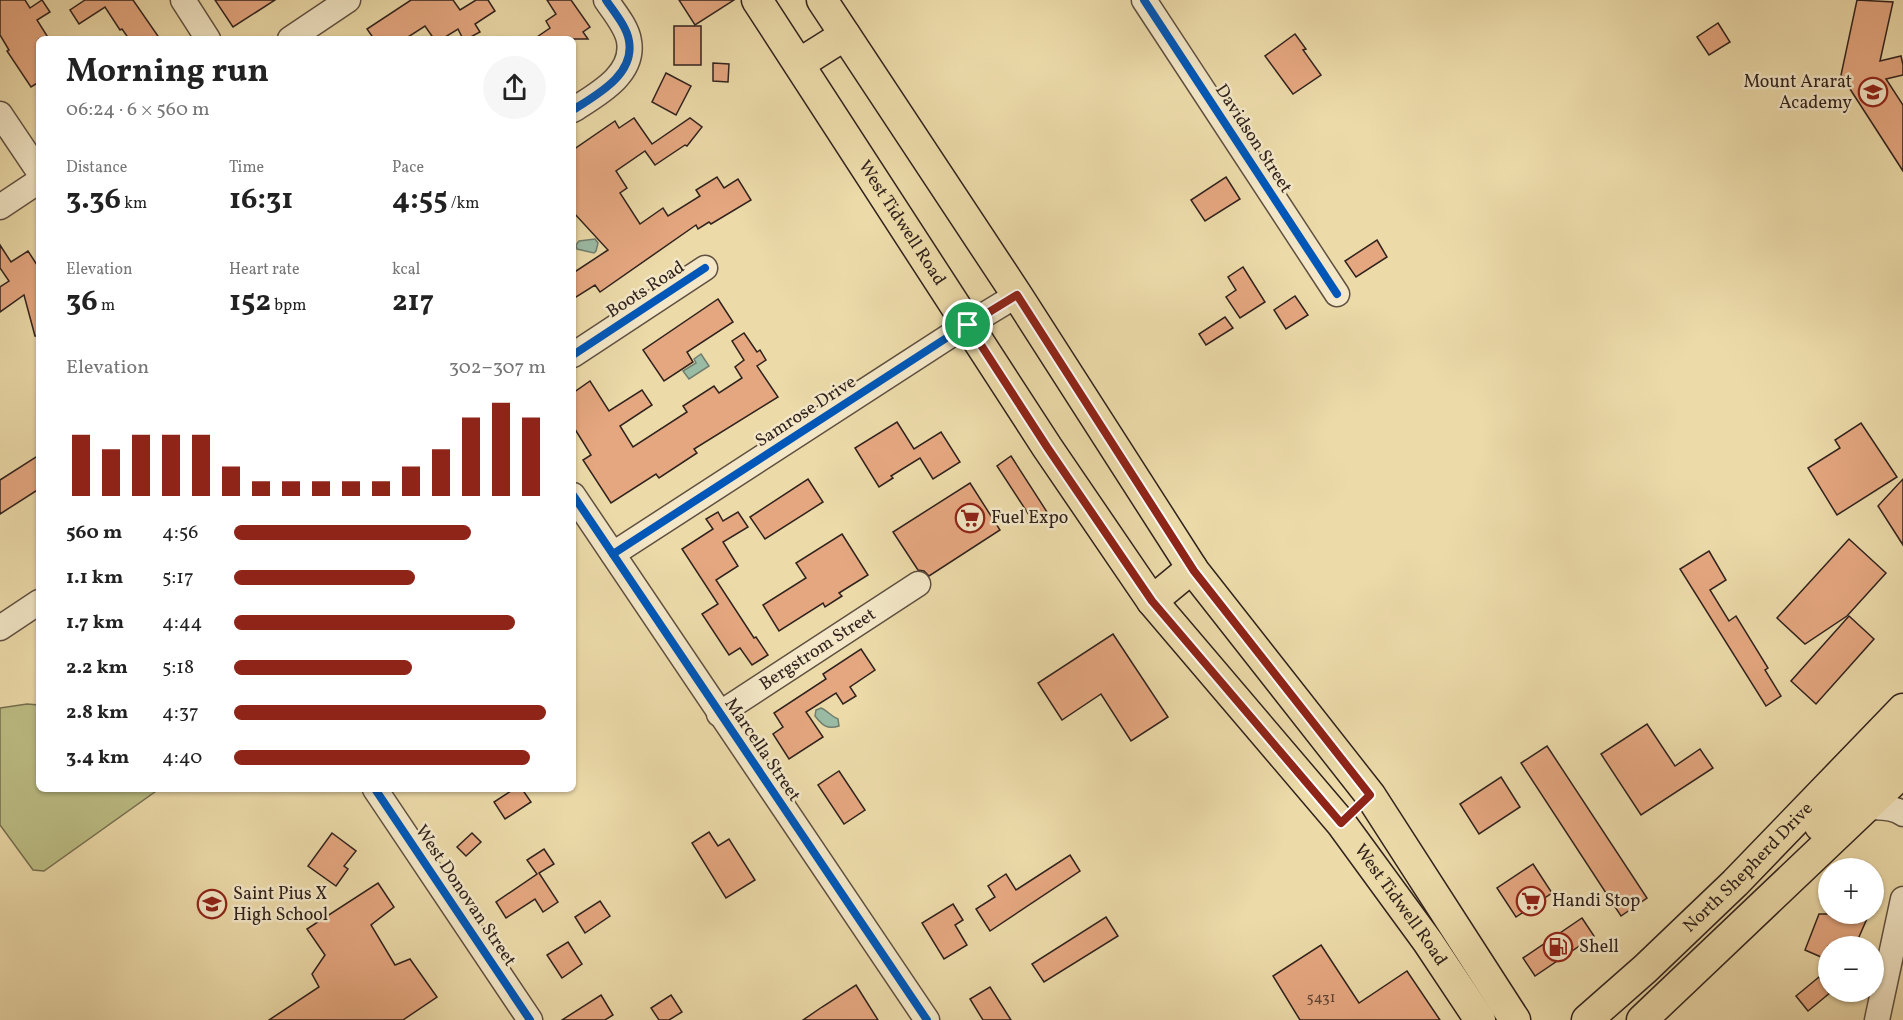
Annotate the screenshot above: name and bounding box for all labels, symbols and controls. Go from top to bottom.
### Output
text: Morning run [66,50,269,96]
button: share [483,56,546,119]
place label: Mount Ararat Academy [1743,70,1852,116]
school or university icon: Mount Ararat Academy [1857,76,1889,108]
street label: Davidson Street [1208,80,1298,198]
text: 06:24 · 6 × 560 m [66,96,210,124]
street label: West Tidwell Road [852,156,952,291]
text: Distance [66,157,127,179]
text: Time [229,157,264,179]
text: Pace [392,157,424,179]
text: 3.36 [66,179,121,221]
text: 16:31 [229,179,293,221]
text: 4:55 [392,179,448,221]
text: km [121,193,147,215]
text: /km [448,193,479,215]
street label: Boots Road [602,255,690,325]
text: Elevation [66,259,133,281]
text: Heart rate [229,259,300,281]
text: kcal [392,259,420,281]
text: 36 [66,281,98,323]
text: 152 [229,281,271,323]
text: 217 [392,281,434,323]
text: m [98,295,115,317]
text: bpm [271,295,306,317]
pin [942,299,993,350]
icon: arrive [951,308,984,341]
text: Elevation [66,354,149,382]
text: 302–307 m [449,354,546,382]
street label: Samrose Drive [751,370,861,454]
supermarket icon: Fuel Expo [954,502,986,534]
place label: Fuel Expo [991,506,1068,531]
text: 560 m [66,519,122,547]
text: 4:56 [162,519,198,547]
text: 1.1 km [66,564,123,592]
text: 5:17 [162,564,194,592]
street label: Bergstrom Street [755,602,881,697]
text: 1.7 km [66,609,124,637]
text: 4:44 [162,609,203,637]
text: 2.2 km [66,654,128,682]
text: 5:18 [162,654,194,682]
street label: Marcella Street [718,693,806,807]
text: 2.8 km [66,699,128,727]
text: 4:37 [162,699,199,727]
text: 3.4 km [66,744,129,772]
text: 4:40 [162,744,202,772]
street label: North Shepherd Drive [1678,797,1819,939]
street label: West Donovan Street [408,820,522,972]
street label: West Tidwell Road [1348,839,1453,971]
map controls [1818,858,1884,1002]
button: + [1818,858,1884,924]
place label: Saint Pius X High School [233,882,328,928]
supermarket icon: Handi Stop [1515,885,1547,917]
school or university icon: Saint Pius X High School [196,888,228,920]
place label: Handi Stop [1552,889,1640,914]
fuel station icon: Shell [1542,931,1574,963]
place label: Shell [1579,935,1619,960]
button: − [1818,936,1884,1002]
house number: 5431 [1306,988,1336,1009]

